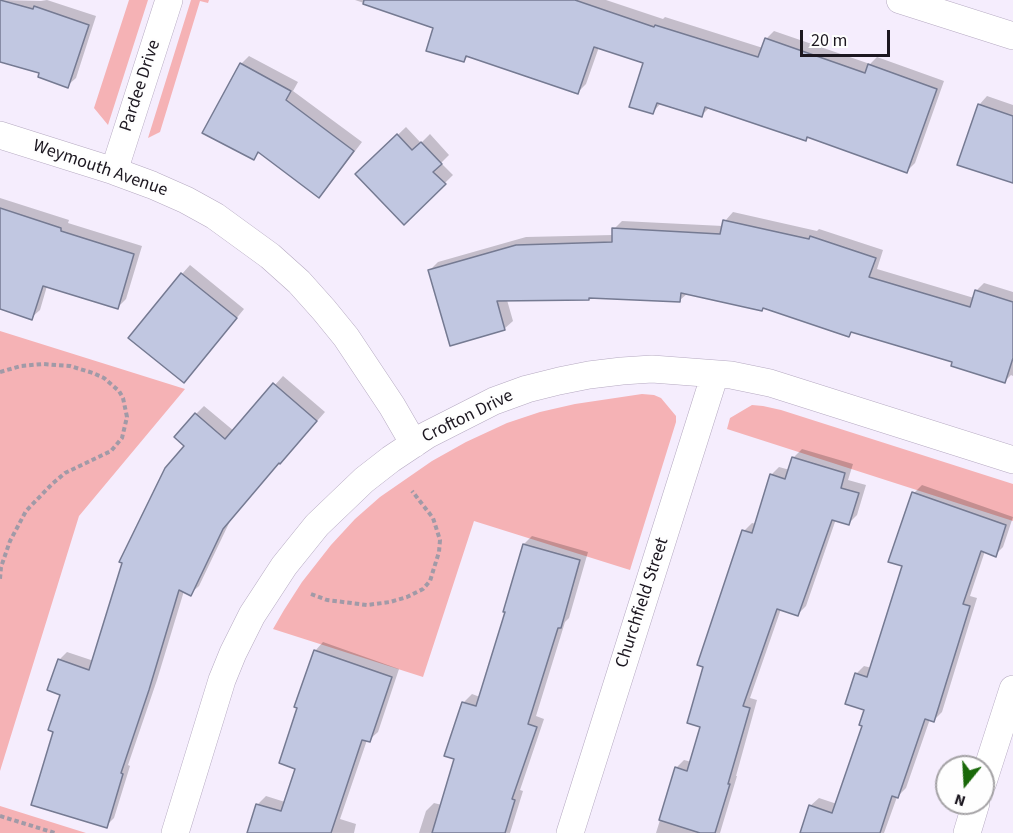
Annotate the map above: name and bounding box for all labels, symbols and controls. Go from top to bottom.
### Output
scale bar [803,18,893,56]
text: 20 m [811,28,847,53]
street label: Pardee Drive [116,37,166,135]
street label: Weymouth Avenue [30,136,170,202]
street label: Crofton Drive [419,386,517,448]
street label: Churchfield Street [612,535,674,671]
north arrow [935,755,995,815]
text: N [952,788,969,812]

